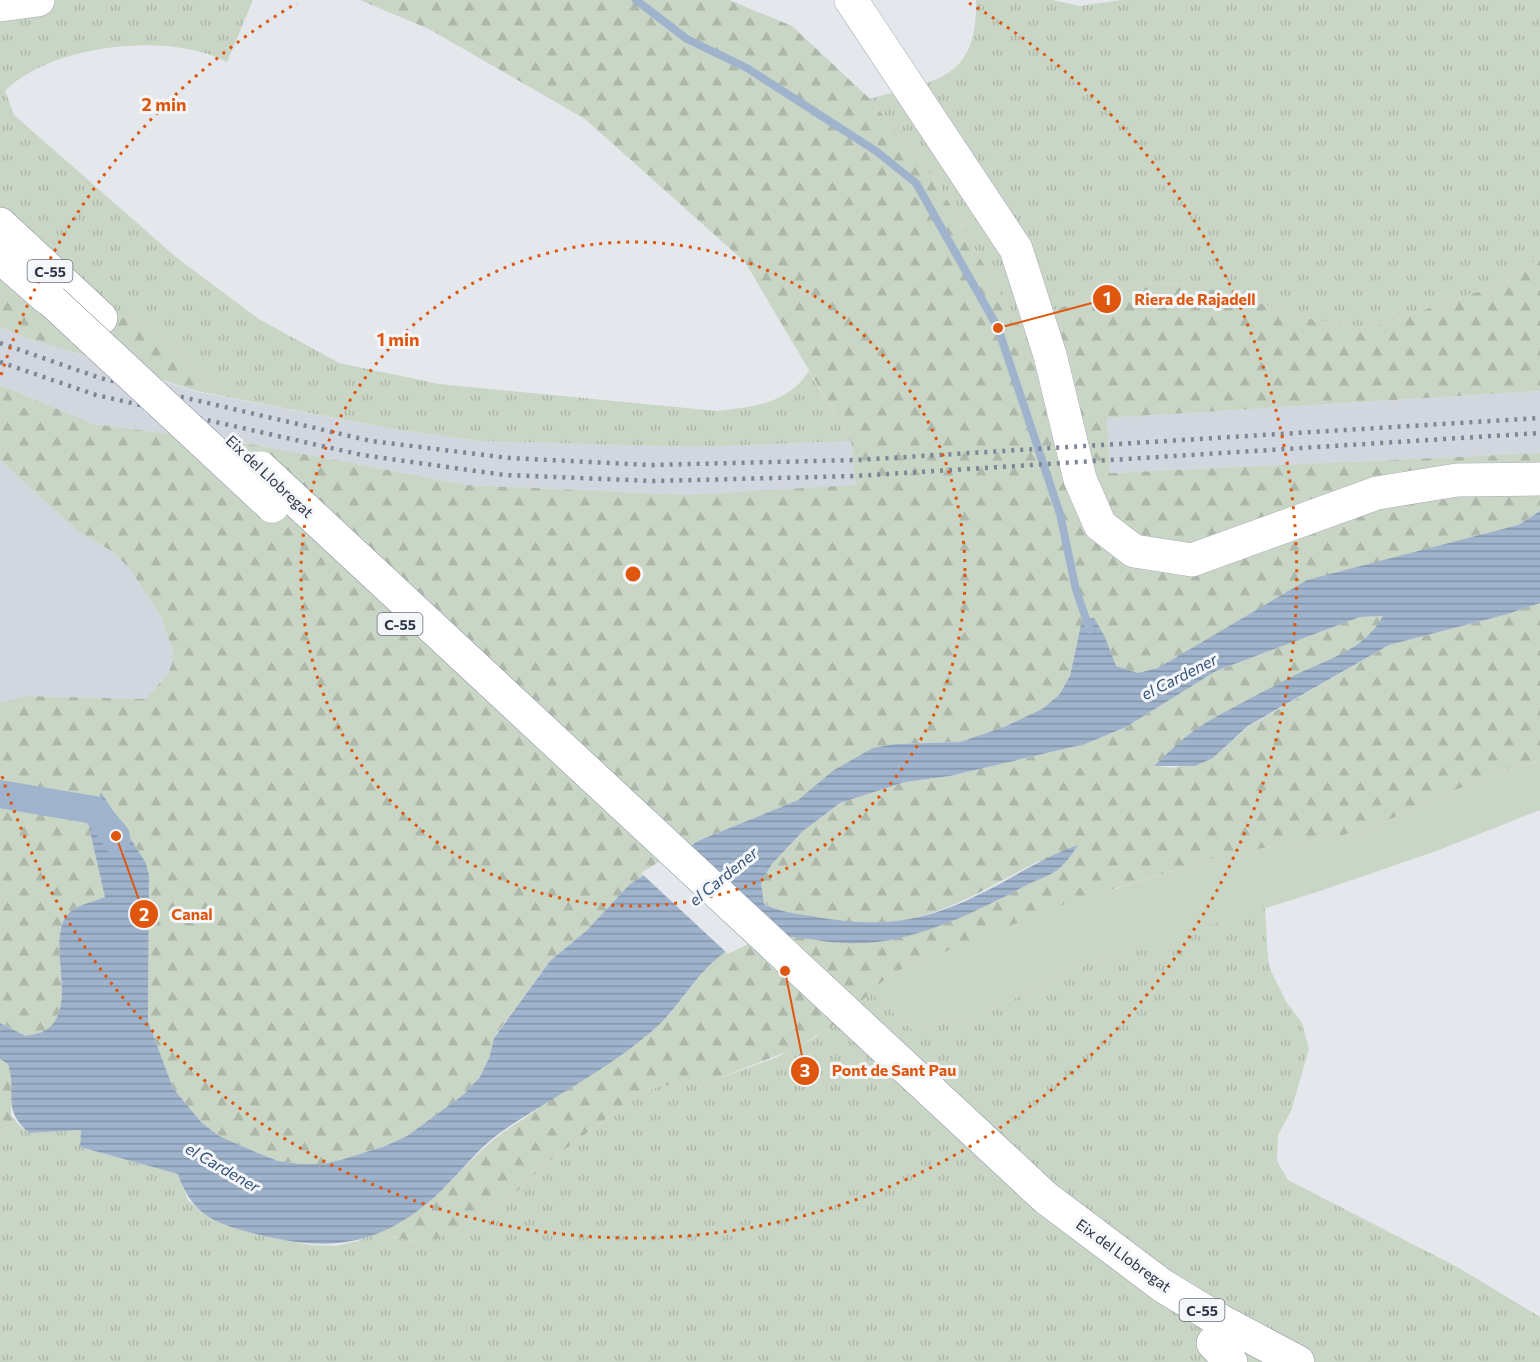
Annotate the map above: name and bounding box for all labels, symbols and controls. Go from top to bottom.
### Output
text: 2 min [142,93,186,115]
road number: C-55 [28,260,72,282]
callout: Riera de Rajadell [1092,282,1268,316]
text: 1 [1103,287,1111,309]
text: Riera de Rajadell [1134,289,1256,308]
text: 1 min [377,328,419,350]
street label: Eix del Llobregat [223,431,317,521]
centre of rings [623,564,643,584]
road number: C-55 [378,613,422,635]
water label: el Cardener [1138,648,1221,703]
water label: el Cardener [685,842,762,909]
callout: Canal [129,897,224,931]
text: 2 [139,903,149,925]
text: Canal [171,904,213,923]
callout: Pont de Sant Pau [790,1054,969,1088]
text: 3 [800,1059,810,1081]
text: Pont de Sant Pau [832,1060,956,1079]
water label: el Cardener [182,1138,264,1196]
street label: Eix del Llobregat [1073,1215,1175,1295]
road number: C-55 [1180,1299,1224,1321]

